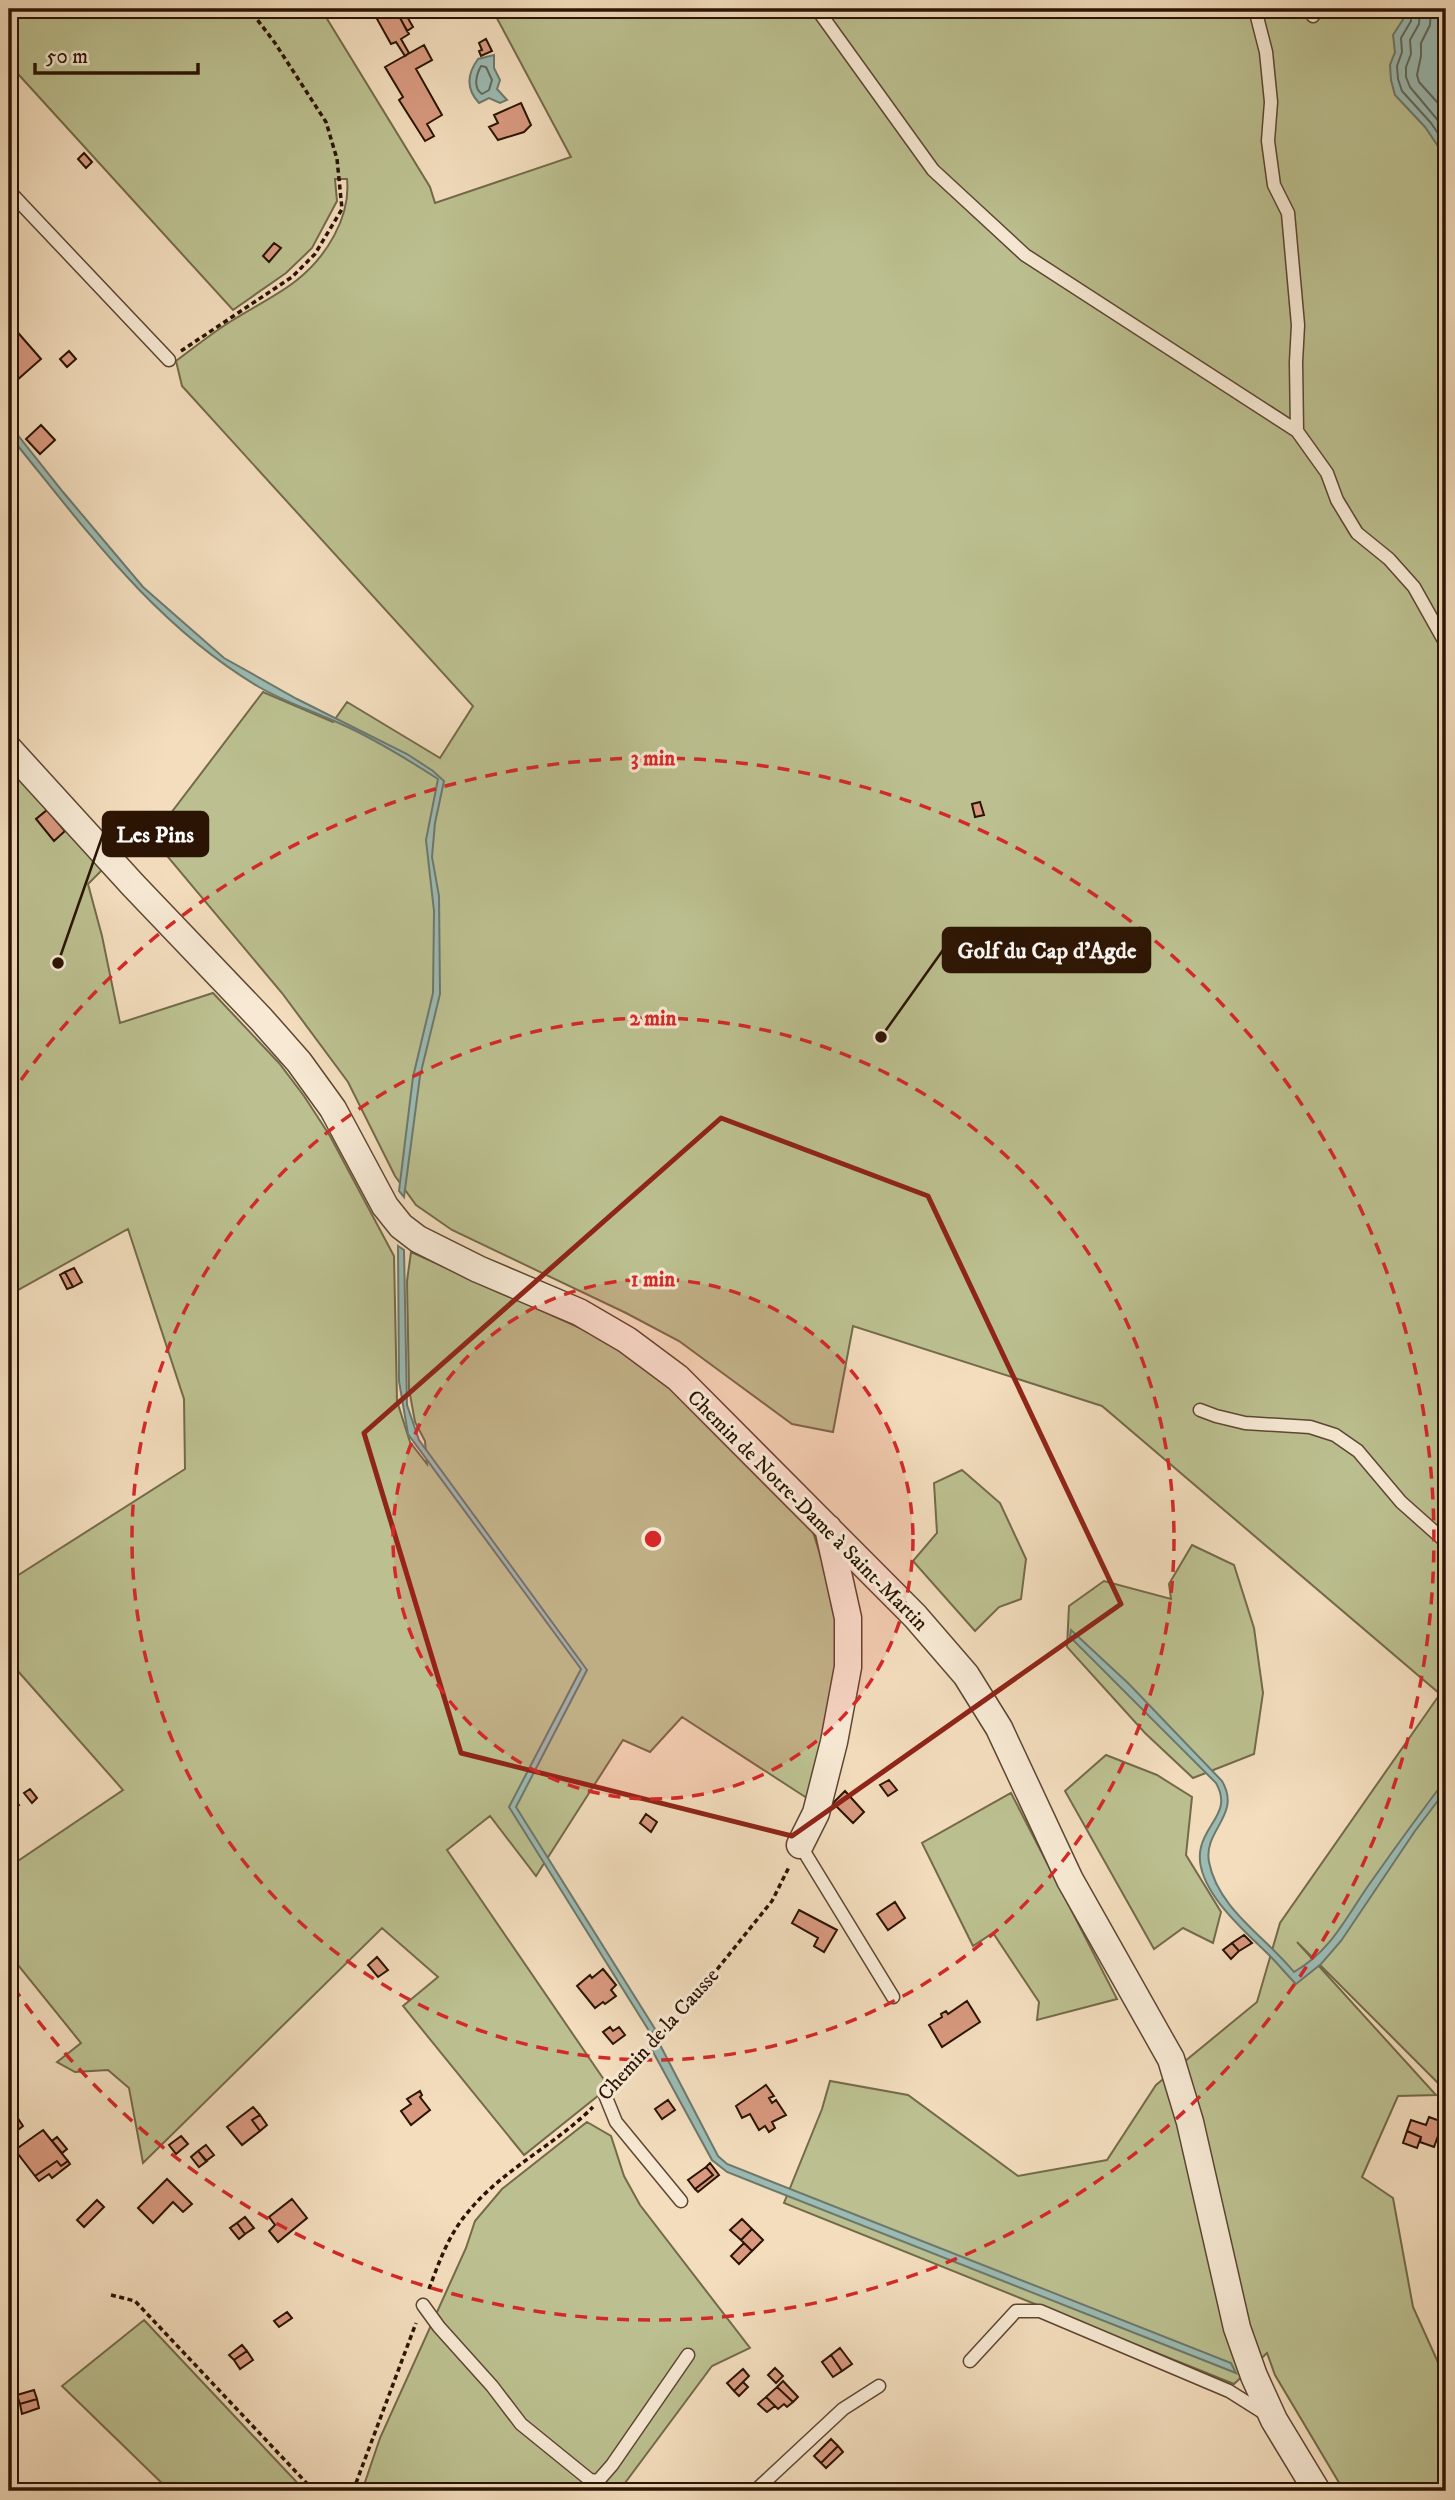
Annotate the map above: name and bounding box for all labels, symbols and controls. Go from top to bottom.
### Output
scale bar [35,32,198,76]
text: 50 m [46,44,88,70]
text: 3 min [631,746,676,772]
callout: Les Pins [103,812,208,856]
text: Les Pins [116,821,194,850]
callout: Golf du Cap d'Agde [943,928,1150,972]
text: Golf du Cap d'Agde [958,937,1137,966]
text: 2 min [630,1006,678,1032]
text: 1 min [631,1267,676,1293]
street label: Chemin de Notre-Dame à Saint-Martin [681,1385,933,1637]
centre of rings [641,1527,665,1551]
street label: Chemin de la Causse [592,1963,725,2106]

